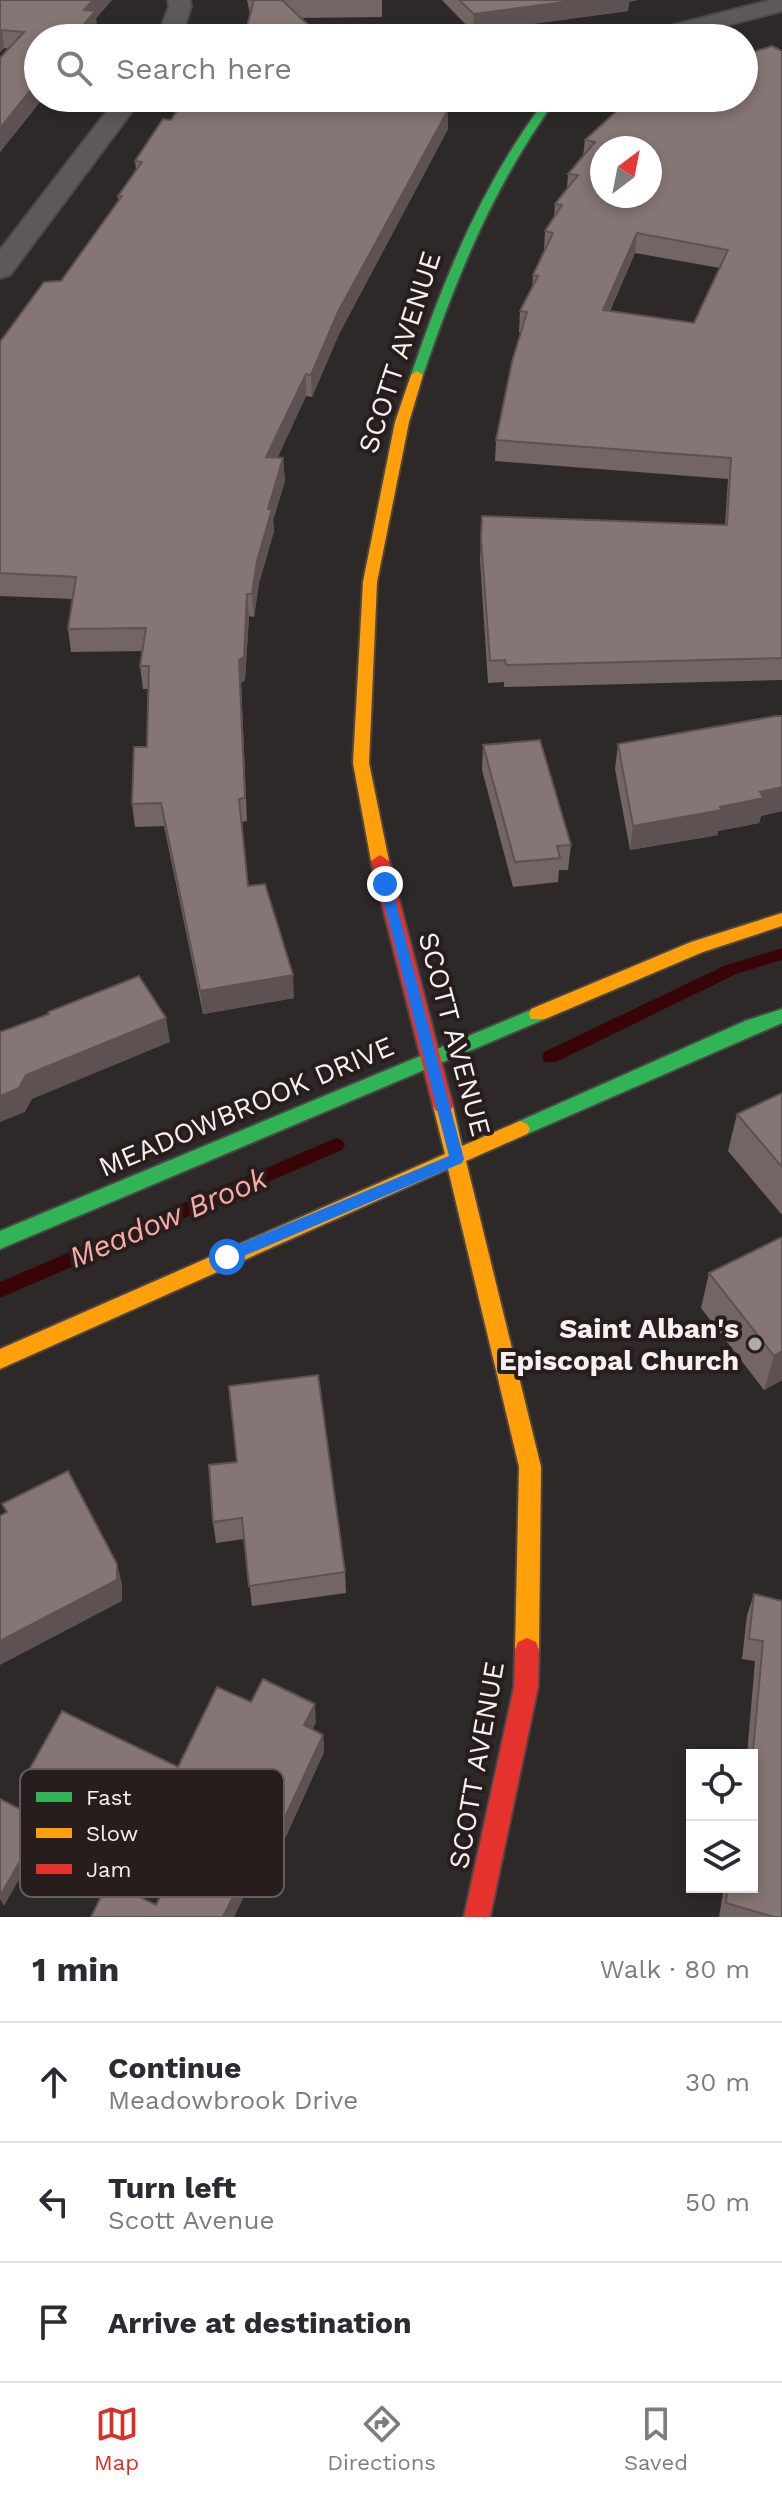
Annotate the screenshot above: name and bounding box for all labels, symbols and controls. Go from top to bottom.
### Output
search box [24,24,758,112]
icon: search [52,46,96,90]
text: Search here [116,51,292,86]
north arrow [590,136,662,208]
street label: SCOTT AVENUE [351,247,448,457]
route end [367,866,403,902]
street label: SCOTT AVENUE [411,928,498,1140]
street label: MEADOWBROOK DRIVE [94,1029,399,1184]
water label: Meadow Brook [64,1159,274,1275]
route start [209,1239,245,1275]
place label: Saint Alban's Episcopal Church [499,1312,739,1377]
marker: Saint Alban's Episcopal Church [746,1335,764,1353]
street label: SCOTT AVENUE [442,1659,511,1871]
map controls [686,1749,758,1893]
button: locate [686,1749,758,1821]
legend [20,1769,284,1897]
text: Fast [86,1785,132,1810]
text: Slow [86,1821,138,1846]
button: layers [686,1821,758,1893]
text: Jam [86,1857,131,1882]
text: 1 min [32,1949,119,1989]
text: Walk · 80 m [600,1954,750,1984]
text: Continue [108,2050,241,2085]
icon: ahead [32,2060,76,2104]
text: 30 m [685,2067,750,2097]
text: Meadowbrook Drive [108,2085,358,2115]
text: Turn left [108,2170,236,2205]
icon: left [32,2180,76,2224]
text: 50 m [685,2187,750,2217]
text: Scott Avenue [108,2205,275,2235]
icon: arrive [32,2300,76,2344]
text: Arrive at destination [108,2305,412,2340]
tab: Map [94,2402,139,2475]
tab: Directions [327,2402,436,2475]
tab: Saved [624,2402,688,2475]

